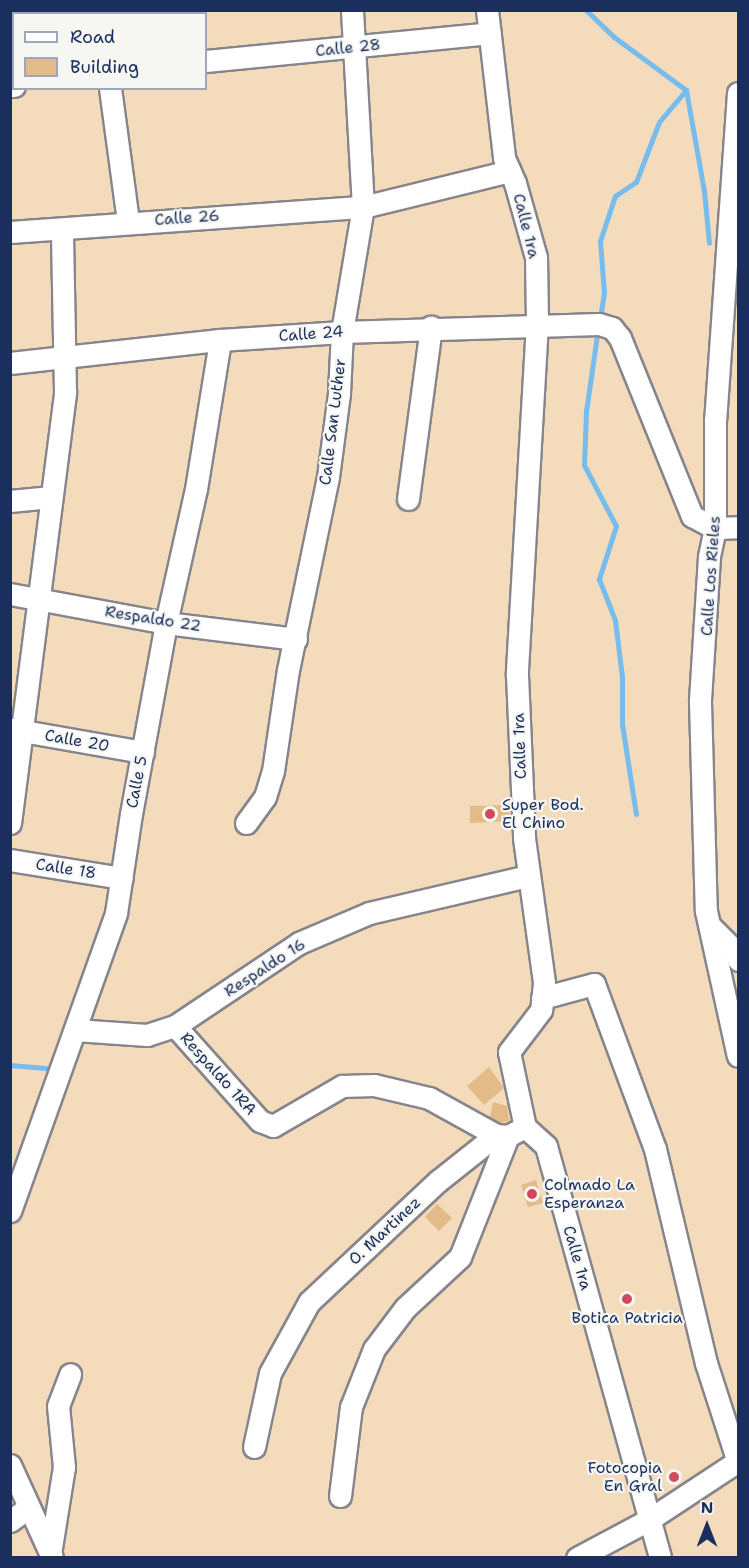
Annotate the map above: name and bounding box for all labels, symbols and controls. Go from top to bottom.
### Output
legend [12,12,207,90]
text: Road [70,25,115,49]
street label: Calle 28 [314,35,382,61]
text: Building [70,55,139,79]
street label: Calle 1ra [509,192,543,260]
street label: Calle 26 [154,206,220,230]
street label: Calle 24 [278,322,344,346]
street label: Calle San Luther [316,358,350,486]
street label: Calle Los Rieles [697,515,725,637]
street label: Respaldo 22 [103,602,203,636]
street label: Calle 1ra [509,713,531,779]
street label: Calle 20 [43,726,111,756]
street label: Calle 5 [122,754,152,810]
place label: Super Bod. El Chino [502,795,584,833]
marker: Super Bod. El Chino [483,807,497,821]
street label: Calle 18 [34,855,98,883]
street label: Respaldo 16 [221,935,309,1001]
street label: Respaldo 1RA [176,1029,260,1119]
place label: Colmado La Esperanza [544,1175,635,1213]
marker: Colmado La Esperanza [525,1187,539,1201]
street label: O. Martinez [345,1193,425,1269]
street label: Calle 1ra [559,1224,595,1292]
marker: Botica Patricia [620,1292,634,1306]
place label: Botica Patricia [571,1308,683,1328]
place label: Fotocopia En Gral [587,1458,662,1496]
marker: Fotocopia En Gral [667,1470,681,1484]
north arrow [677,1496,737,1556]
text: N [701,1497,713,1518]

